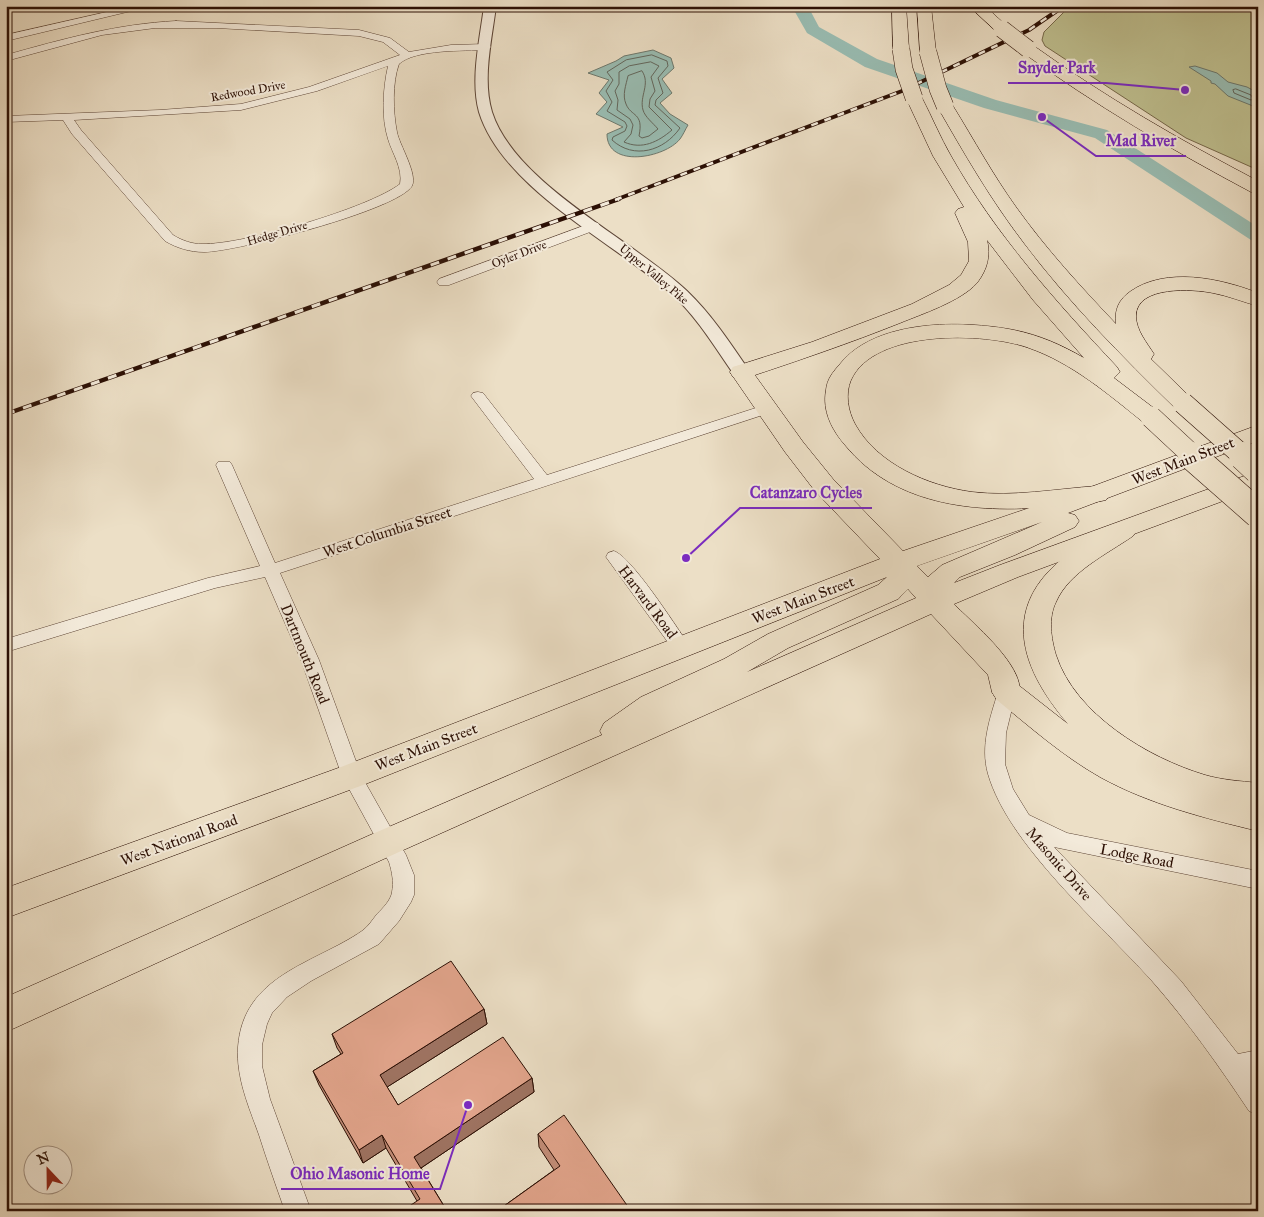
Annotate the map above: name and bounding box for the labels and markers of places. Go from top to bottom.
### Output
callout: Snyder Park [1008,52,1106,83]
callout: Mad River [1096,125,1186,156]
callout: Catanzaro Cycles [740,477,872,508]
callout: Ohio Masonic Home [281,1158,440,1189]

